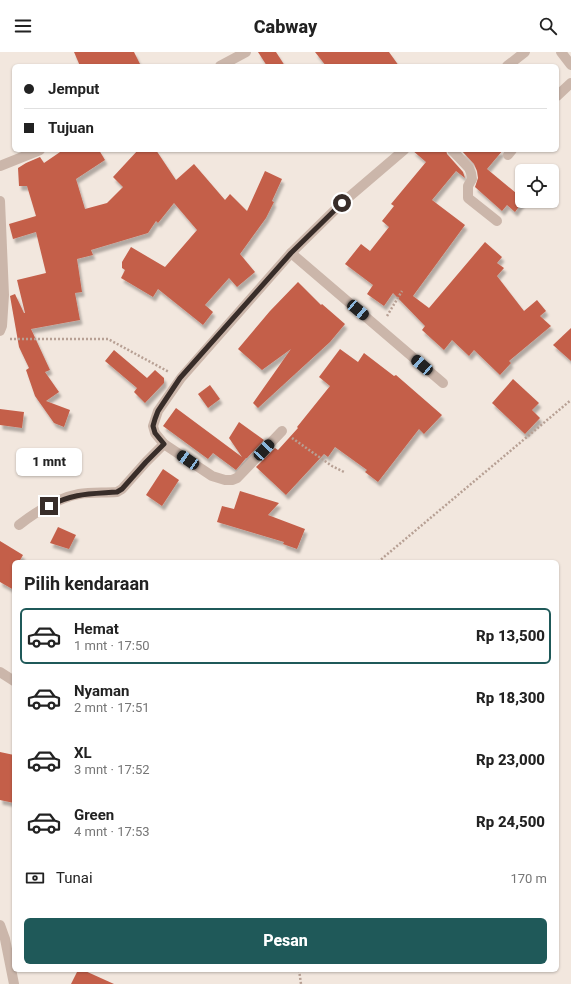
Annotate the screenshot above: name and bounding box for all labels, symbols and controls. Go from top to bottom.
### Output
icon: menu [12,15,34,37]
icon: search [537,15,559,37]
text: Cabway [254,16,317,37]
text: Jemput [48,80,99,98]
text: Tujuan [48,119,94,137]
map controls [515,164,559,208]
button: locate [515,164,559,208]
route start [333,194,351,212]
car [345,298,371,322]
car [409,353,435,377]
car [251,437,277,463]
callout: 1 mnt [16,448,82,476]
car [175,448,201,472]
text: 1 mnt [32,454,66,469]
route end [40,497,58,515]
text: Pilih kendaraan [24,573,149,594]
icon: car [26,618,62,654]
text: Hemat [74,620,119,638]
text: Rp 13,500 [476,627,545,645]
text: 1 mnt · 17:50 [74,638,150,653]
icon: car [26,680,62,716]
text: Nyaman [74,682,129,700]
text: Rp 18,300 [476,689,545,707]
text: 2 mnt · 17:51 [74,700,150,715]
icon: car [26,742,62,778]
text: XL [74,744,92,762]
text: Rp 23,000 [476,751,545,769]
text: 3 mnt · 17:52 [74,762,150,777]
icon: car [26,804,62,840]
text: Green [74,806,114,824]
text: Rp 24,500 [476,813,545,831]
text: 4 mnt · 17:53 [74,824,150,839]
icon: cash [24,867,46,889]
text: Tunai [56,869,93,887]
text: 170 m [510,871,547,886]
button: Pesan [24,918,547,964]

